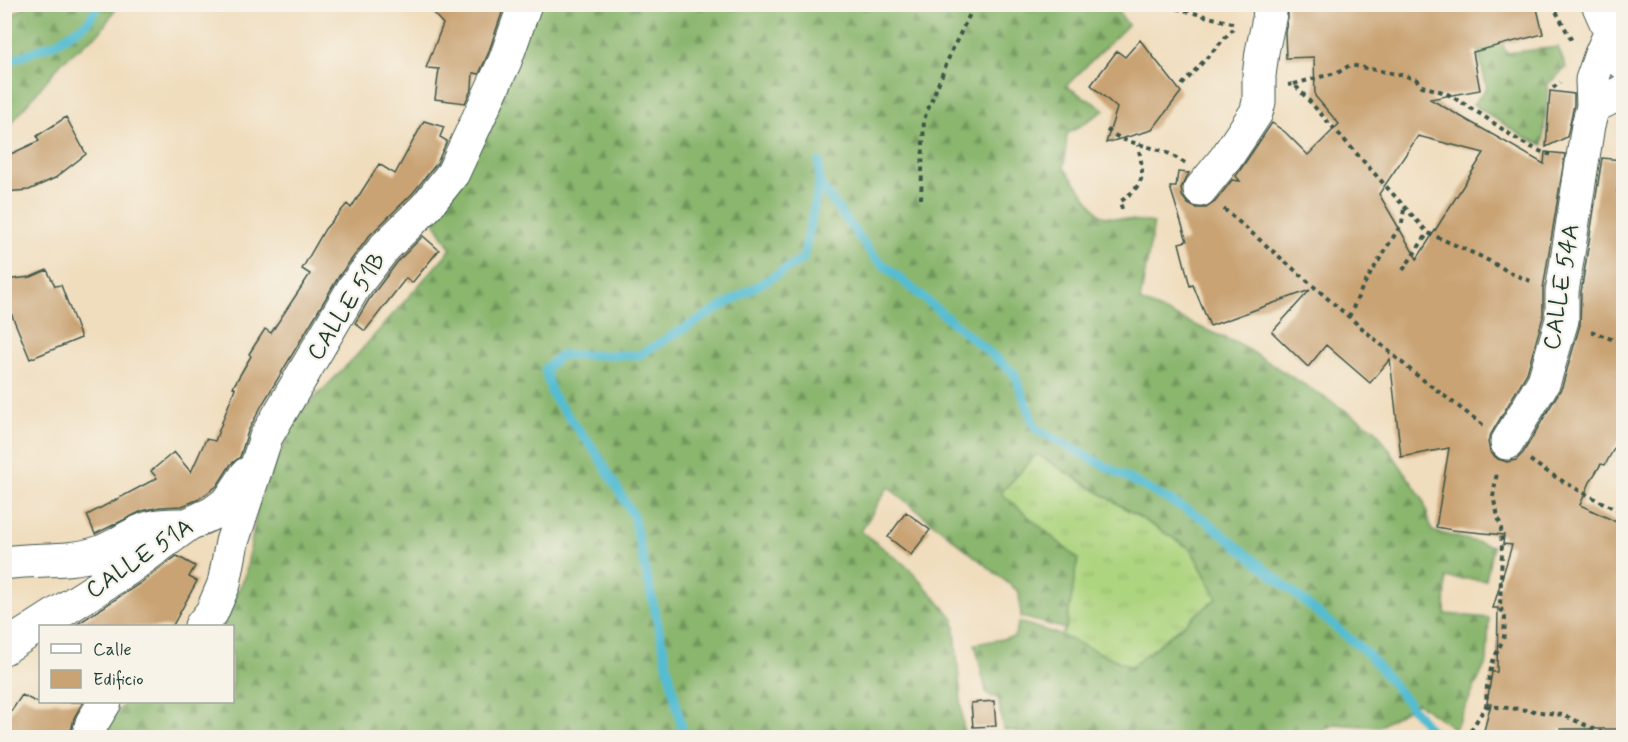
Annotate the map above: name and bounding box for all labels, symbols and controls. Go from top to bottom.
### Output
street label: CALLE 54A [1537,221,1587,353]
street label: CALLE 51B [301,247,393,367]
street label: CALLE 51A [80,512,200,606]
legend [39,625,234,703]
text: Calle [93,638,132,662]
text: Edificio [93,668,144,692]

